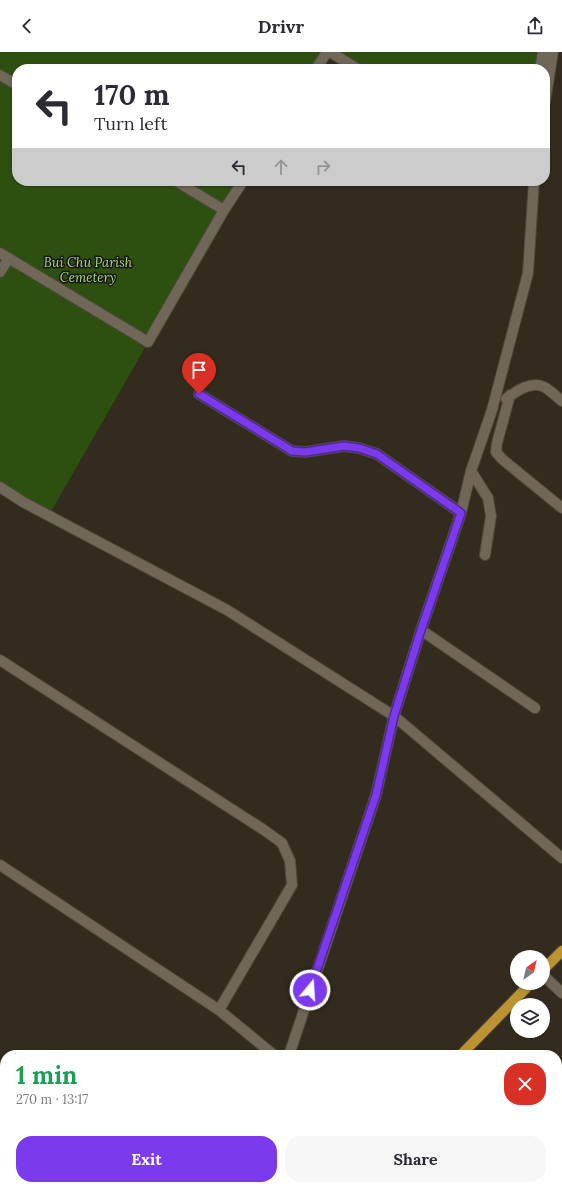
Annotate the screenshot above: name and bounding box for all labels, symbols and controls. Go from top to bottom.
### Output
icon: back [16,15,38,37]
text: Drivr [258,15,304,38]
icon: share [524,15,546,37]
text: 170 m [94,77,169,113]
icon: left [28,80,80,132]
text: Turn left [94,112,167,135]
icon: left [228,156,250,178]
icon: ahead [270,156,292,178]
icon: right [312,156,334,178]
park label: Bui Chu Parish Cemetery [44,254,133,286]
pin [182,353,216,394]
icon: arrive [188,359,210,381]
north arrow [510,950,550,990]
map controls [510,950,550,1038]
position arrow [289,969,331,1011]
button: layers [510,998,550,1038]
text: 1 min [16,1060,77,1091]
button: close [504,1063,546,1105]
text: 270 m · 13:17 [16,1091,88,1108]
button: Exit [16,1136,277,1182]
button: Share [285,1136,546,1182]

